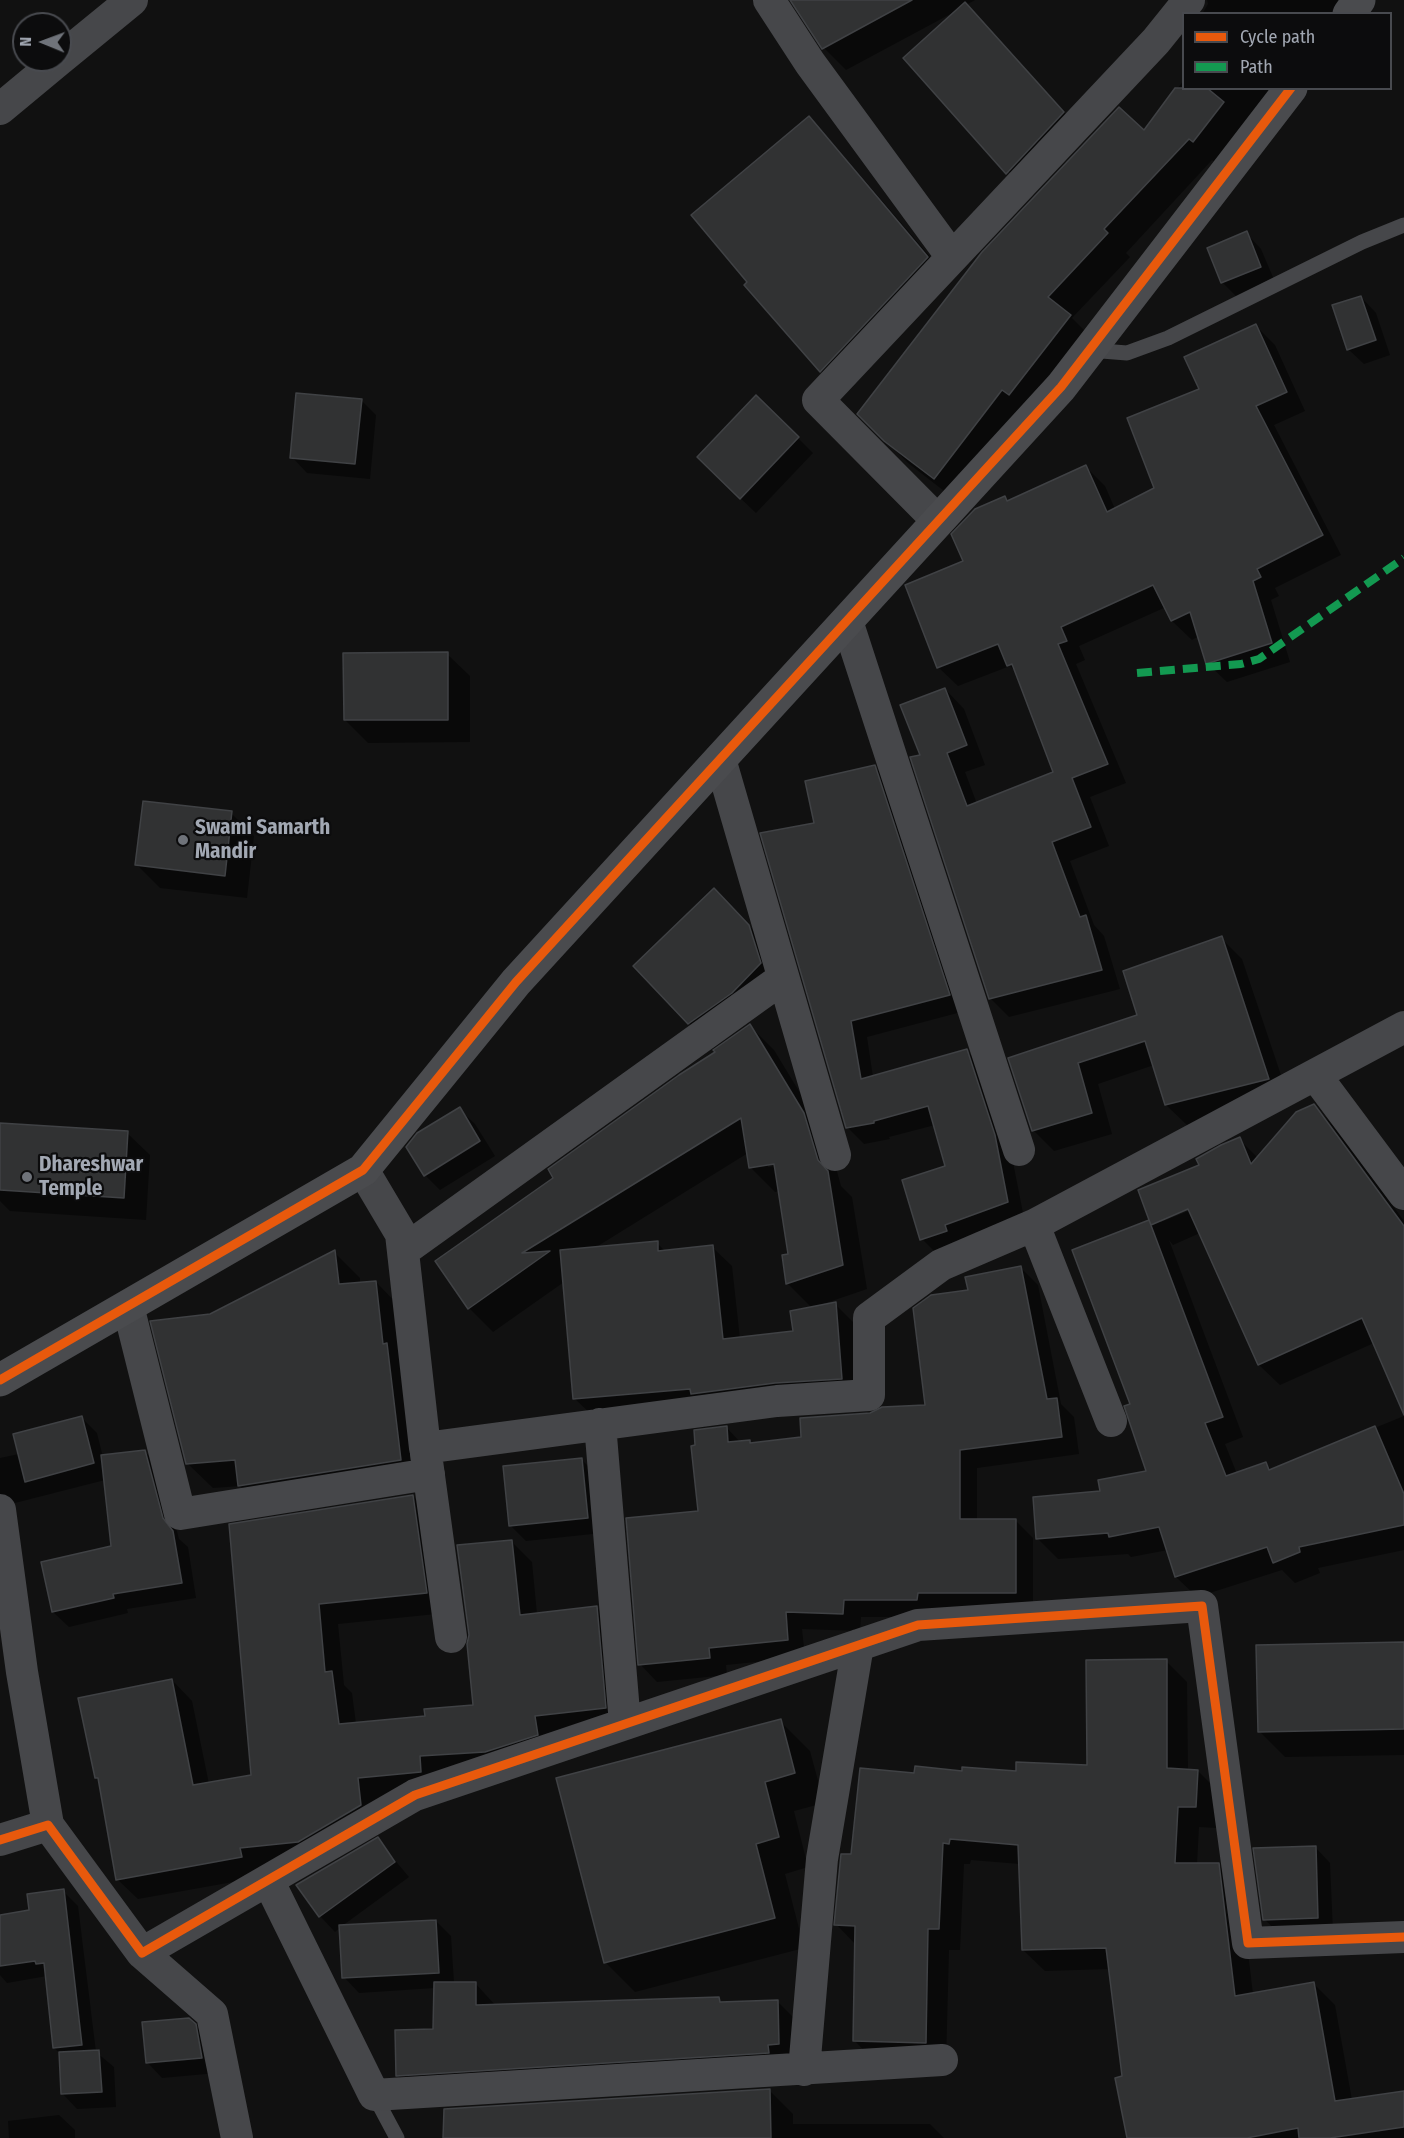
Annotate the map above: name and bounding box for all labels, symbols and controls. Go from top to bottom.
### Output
north arrow [12,12,72,72]
legend [1182,12,1392,90]
text: Cycle path [1240,26,1315,48]
text: N [16,37,35,47]
text: Path [1240,56,1273,78]
place label: Swami Samarth Mandir [195,815,330,865]
marker: Swami Samarth Mandir [176,833,190,847]
place label: Dhareshwar Temple [39,1152,143,1202]
marker: Dhareshwar Temple [20,1170,34,1184]

